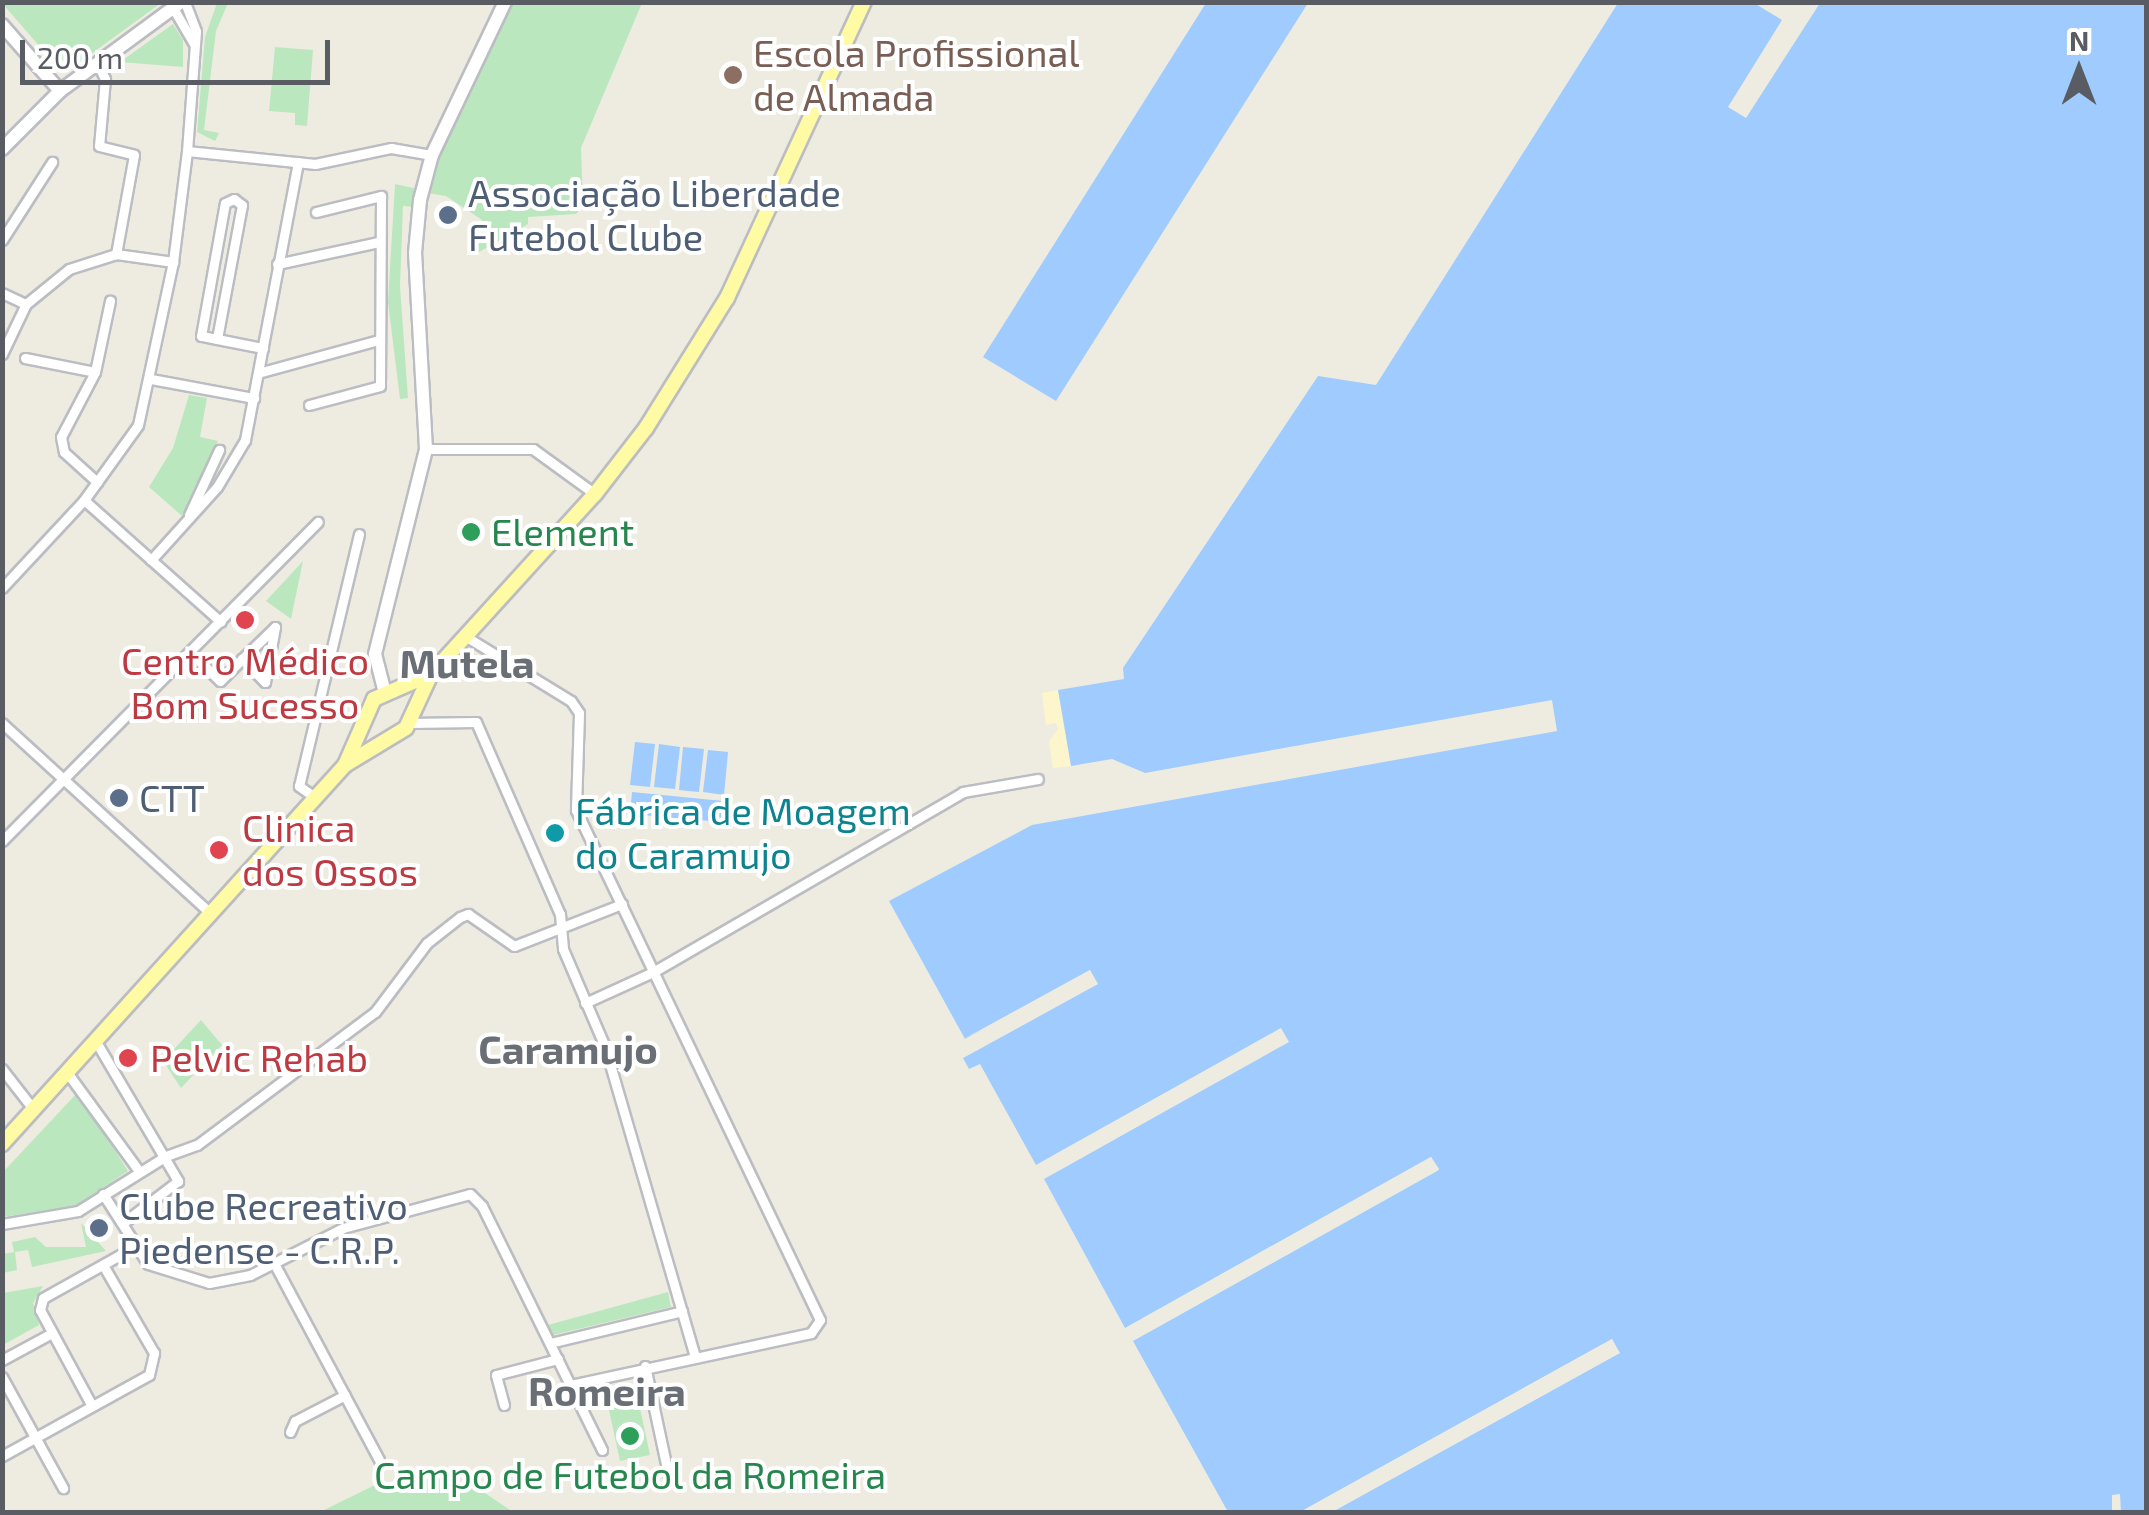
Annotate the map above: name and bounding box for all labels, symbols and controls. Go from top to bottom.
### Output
scale bar [25,20,335,82]
north arrow [2029,20,2129,120]
text: N [2069,23,2089,57]
place label: Escola Profissional de Almada [753,30,1080,120]
text: 200 m [37,39,123,75]
marker: Escola Profissional de Almada [722,64,744,86]
place label: Associação Liberdade Futebol Clube [468,170,841,260]
marker: Associação Liberdade Futebol Clube [437,204,459,226]
place label: Element [491,509,634,555]
marker: Element [460,521,482,543]
marker: Centro Médico Bom Sucesso [232,607,258,633]
place label: Centro Médico Bom Sucesso [121,638,369,728]
district label: Mutela [399,638,535,686]
place label: CTT [139,775,205,821]
marker: CTT [108,787,130,809]
place label: Fábrica de Moagem do Caramujo [575,788,911,878]
place label: Clinica dos Ossos [242,805,418,894]
marker: Fábrica de Moagem do Caramujo [544,822,566,844]
marker: Clinica dos Ossos [206,837,232,863]
district label: Caramujo [478,1024,658,1072]
place label: Pelvic Rehab [150,1035,368,1081]
marker: Pelvic Rehab [115,1045,141,1071]
place label: Clube Recreativo Piedense - C.R.P. [119,1183,408,1272]
marker: Clube Recreativo Piedense - C.R.P. [88,1217,110,1239]
district label: Romeira [528,1366,686,1414]
marker: Campo de Futebol da Romeira [619,1425,641,1447]
place label: Campo de Futebol da Romeira [373,1452,887,1498]

